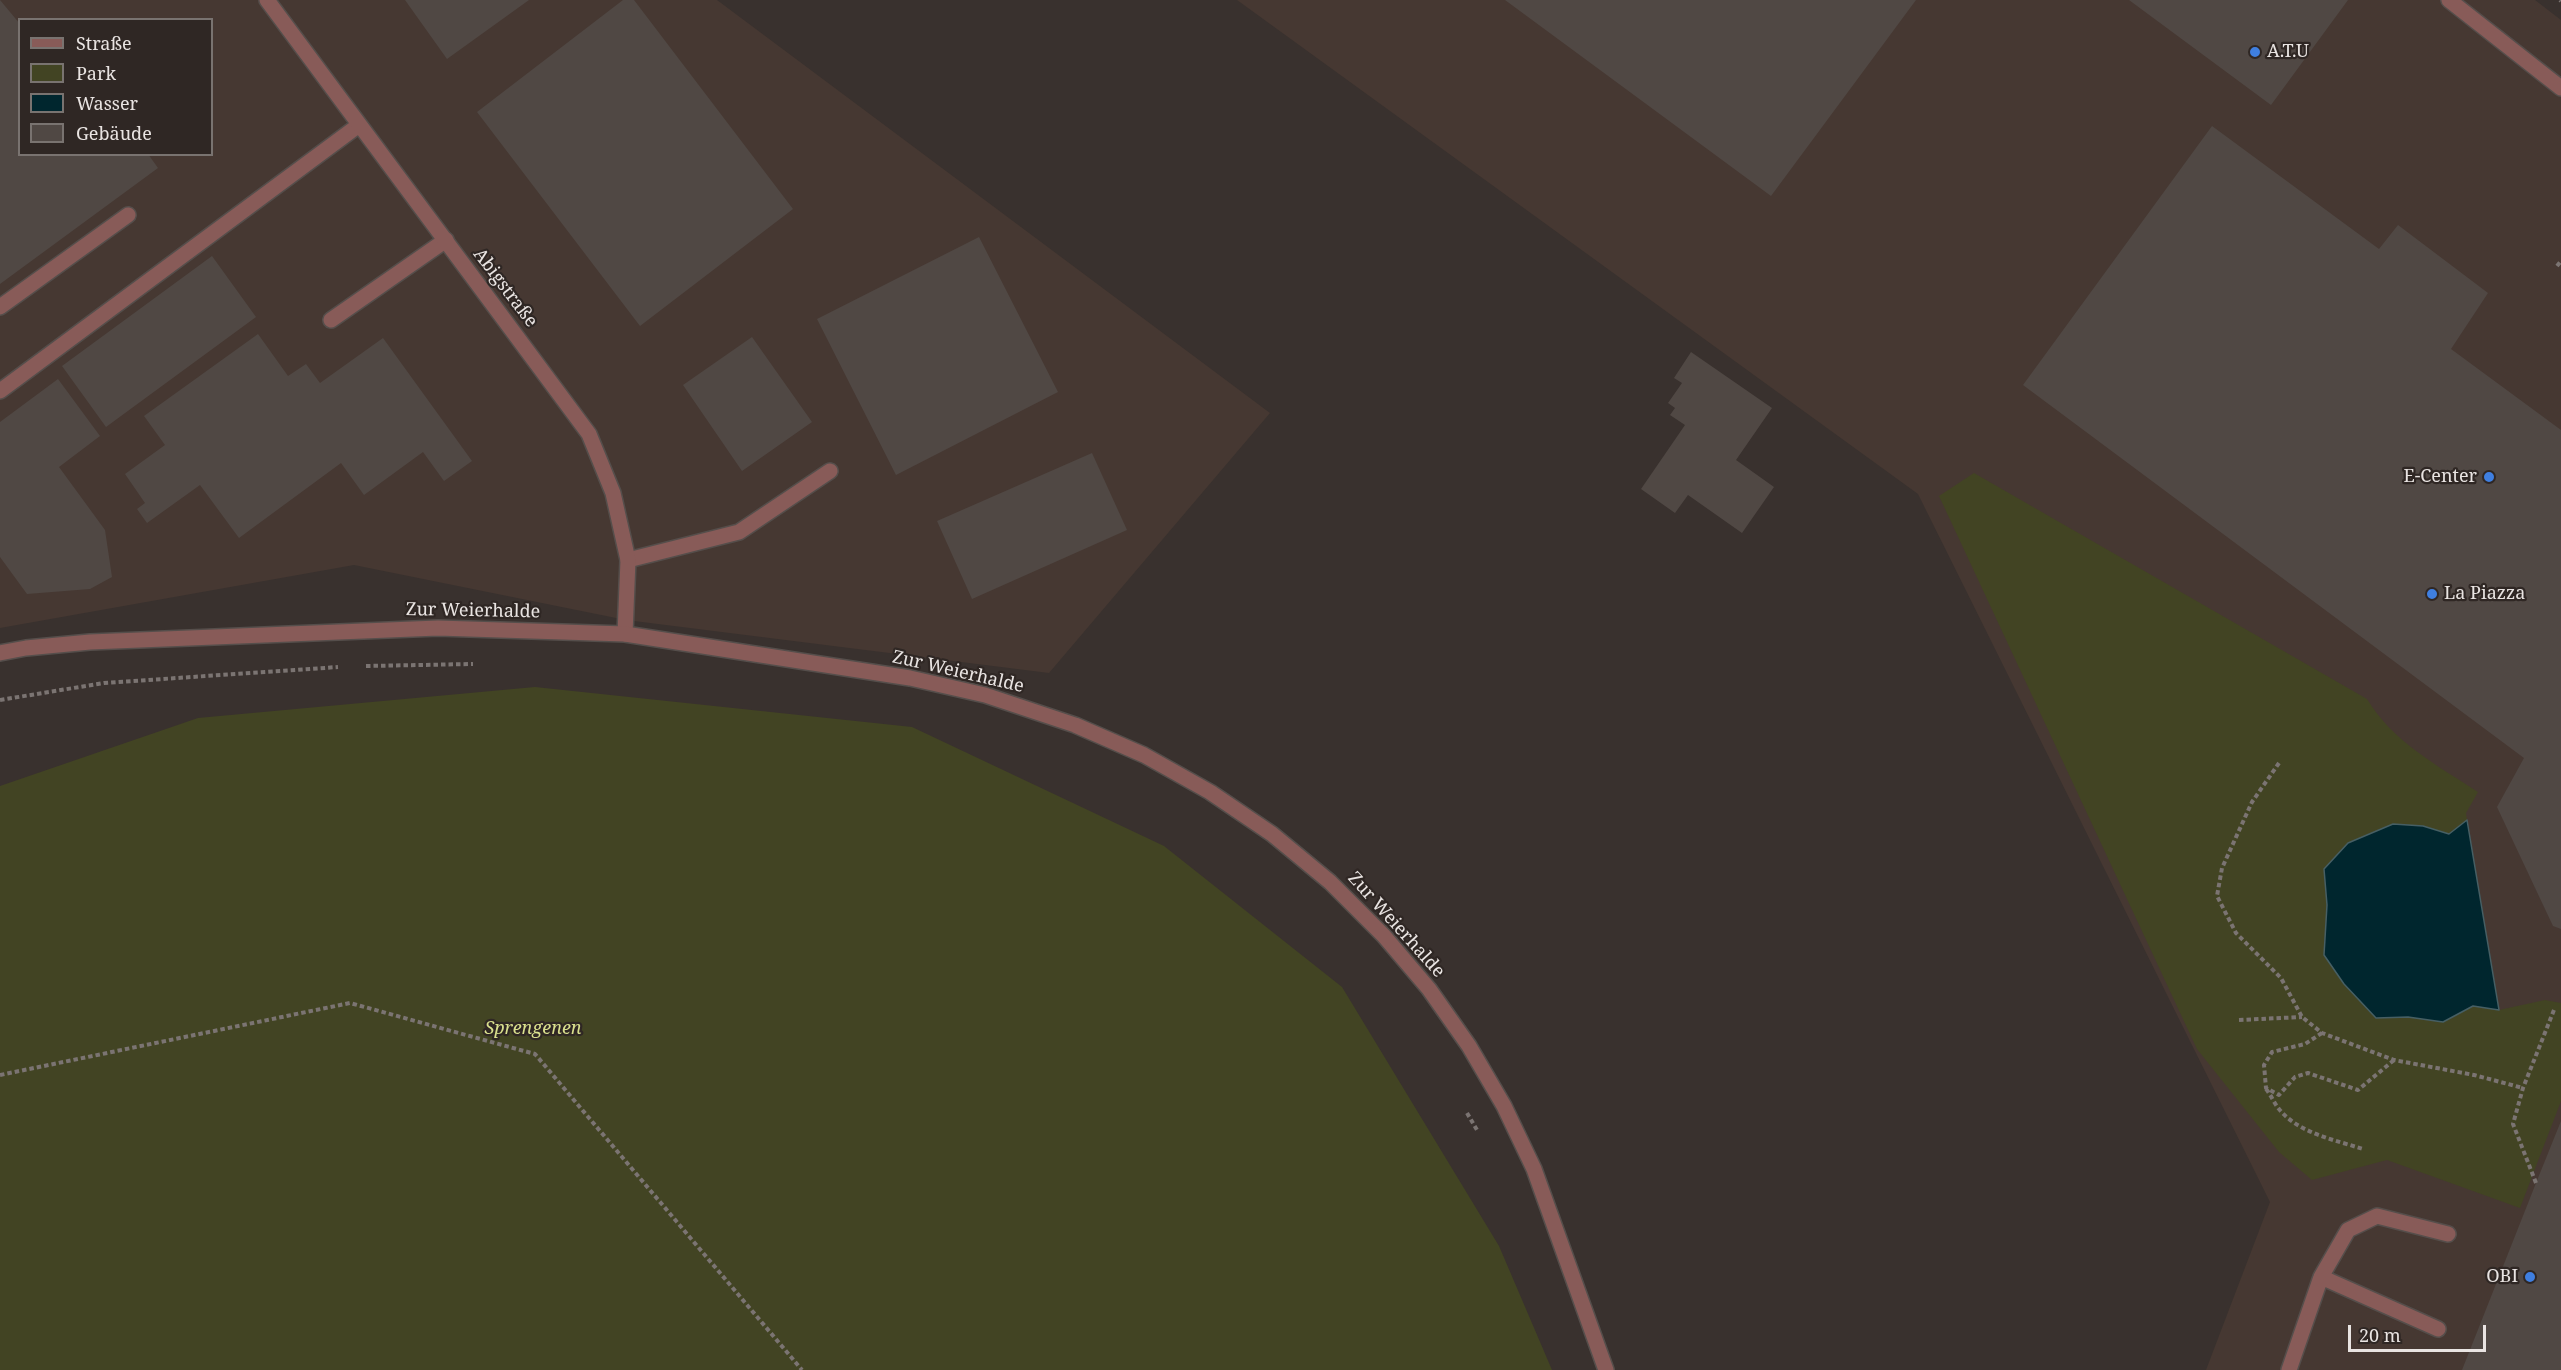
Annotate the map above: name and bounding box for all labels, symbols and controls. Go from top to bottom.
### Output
legend [18,18,213,156]
text: Straße [76,31,132,55]
place label: A.T.U [2267,41,2309,63]
marker: A.T.U [2248,45,2262,59]
text: Park [76,61,116,85]
text: Wasser [76,91,138,115]
text: Gebäude [76,121,152,145]
street label: Abigstraße [468,244,542,332]
place label: E-Center [2403,466,2477,488]
marker: E-Center [2482,470,2496,484]
place label: La Piazza [2444,583,2525,605]
marker: La Piazza [2425,587,2439,601]
street label: Zur Weierhalde [406,599,540,623]
street label: Zur Weierhalde [890,646,1026,698]
street label: Zur Weierhalde [1343,868,1449,982]
park label: Sprengenen [484,1018,582,1040]
place label: OBI [2486,1266,2518,1288]
marker: OBI [2523,1270,2537,1284]
scale bar [2351,1313,2489,1351]
text: 20 m [2359,1323,2401,1347]

